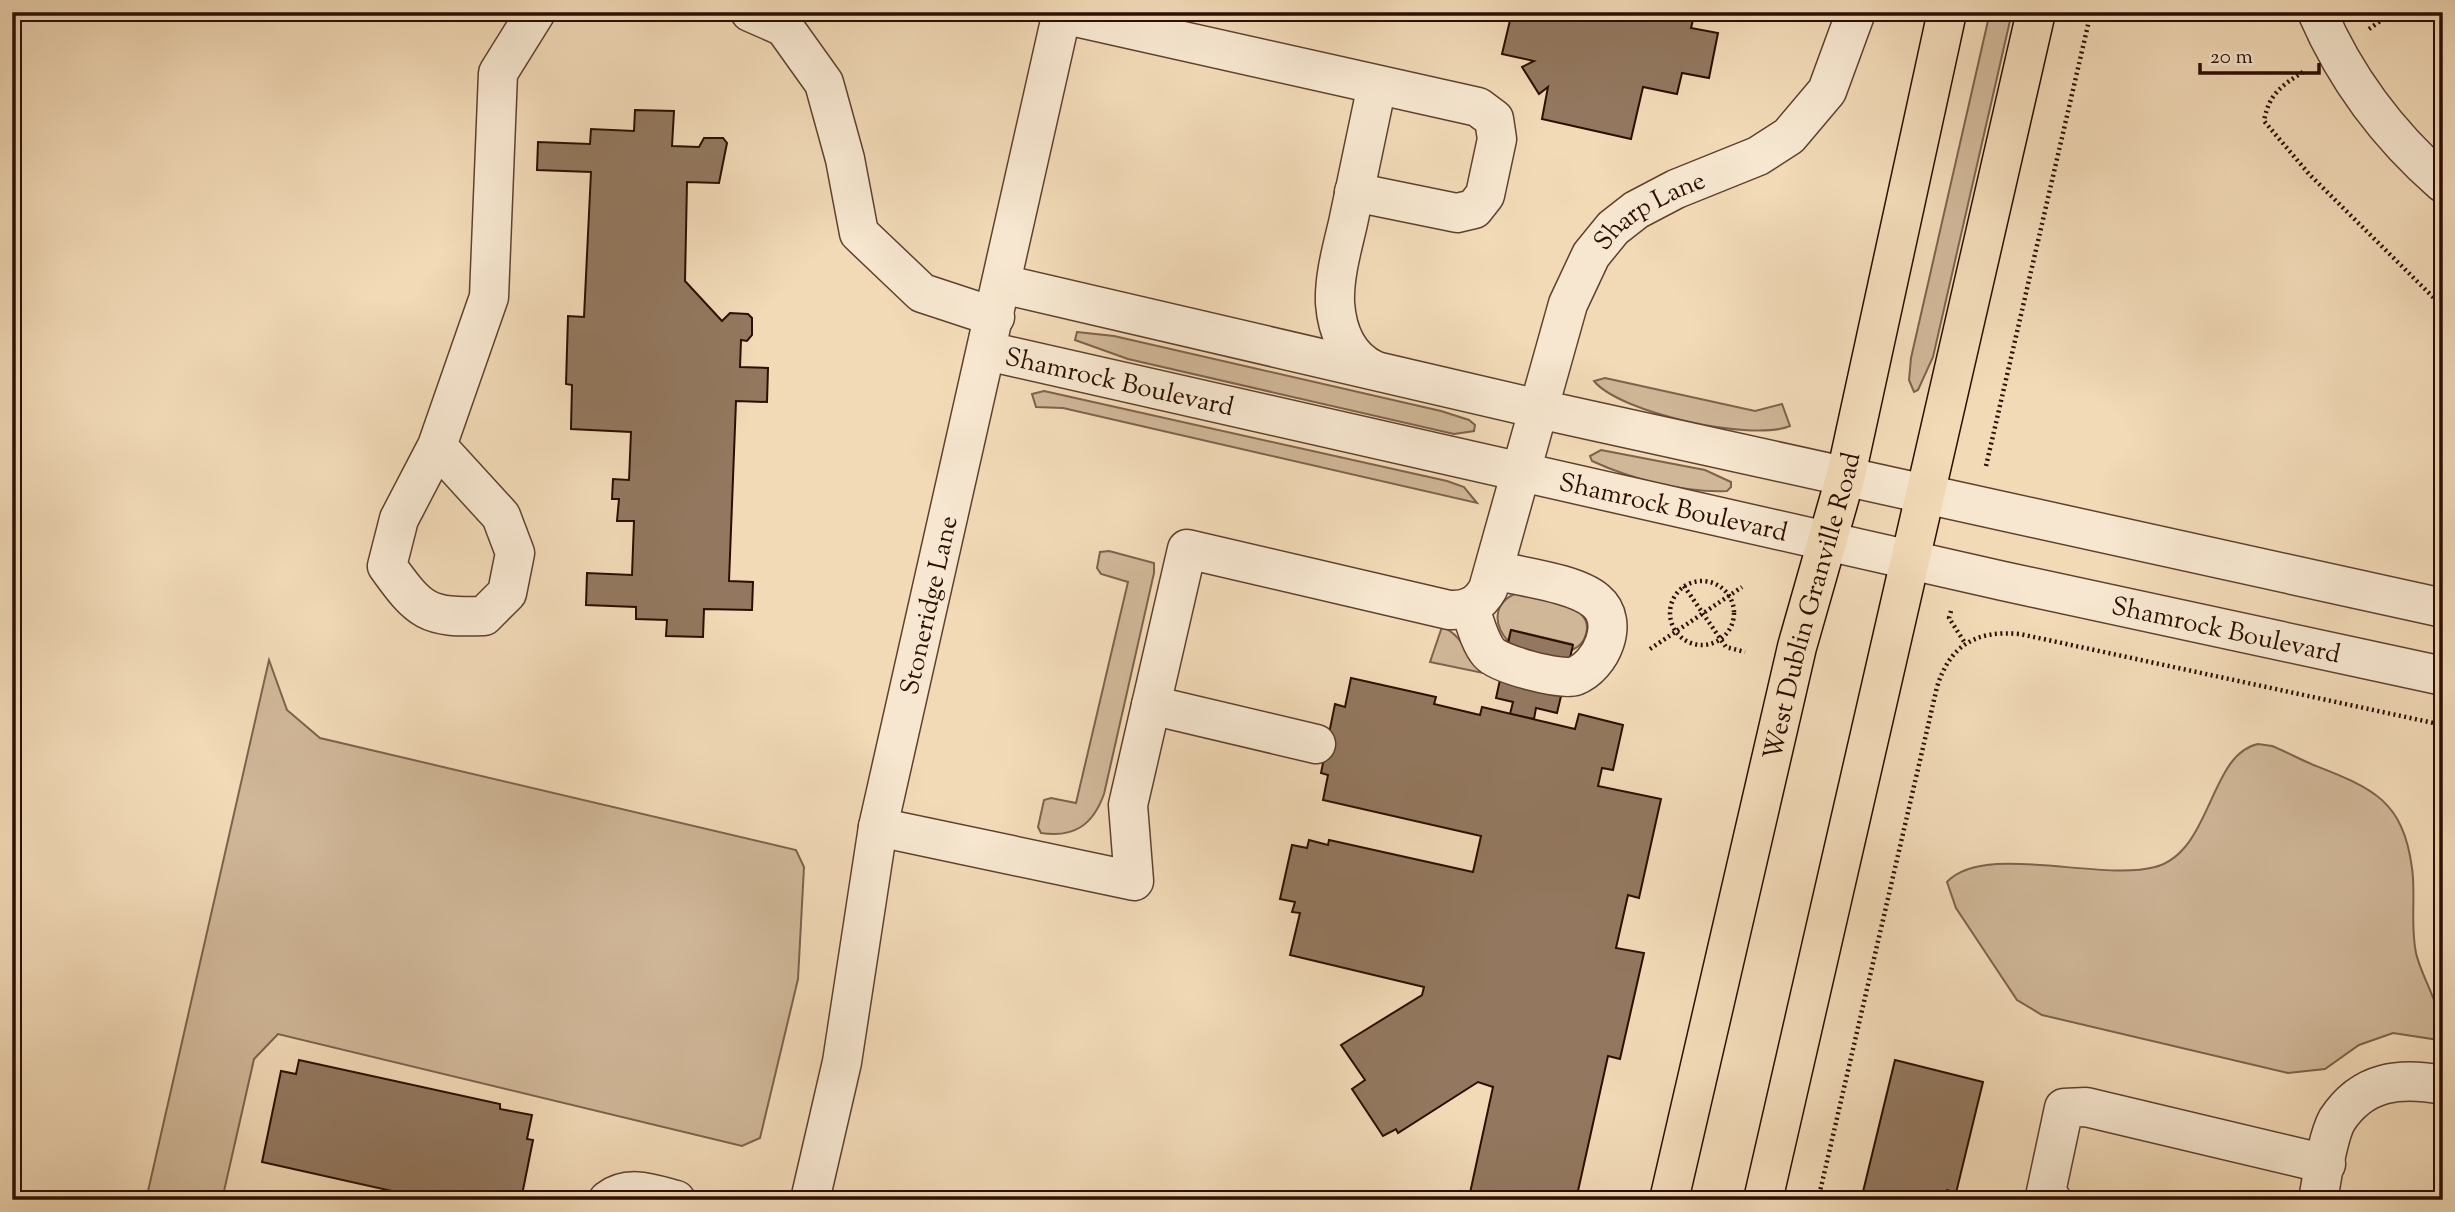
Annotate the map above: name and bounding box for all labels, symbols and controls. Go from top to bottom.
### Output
scale bar [2200,32,2318,76]
text: 20 m [2210,43,2253,73]
street label: Sharp Lane [1586,163,1711,259]
street label: Shamrock Boulevard [1001,340,1237,427]
street label: West Dublin Granville Road [1755,449,1872,764]
street label: Shamrock Boulevard [1555,465,1791,553]
street label: Stoneridge Lane [892,512,969,699]
street label: Shamrock Boulevard [2108,589,2344,674]

